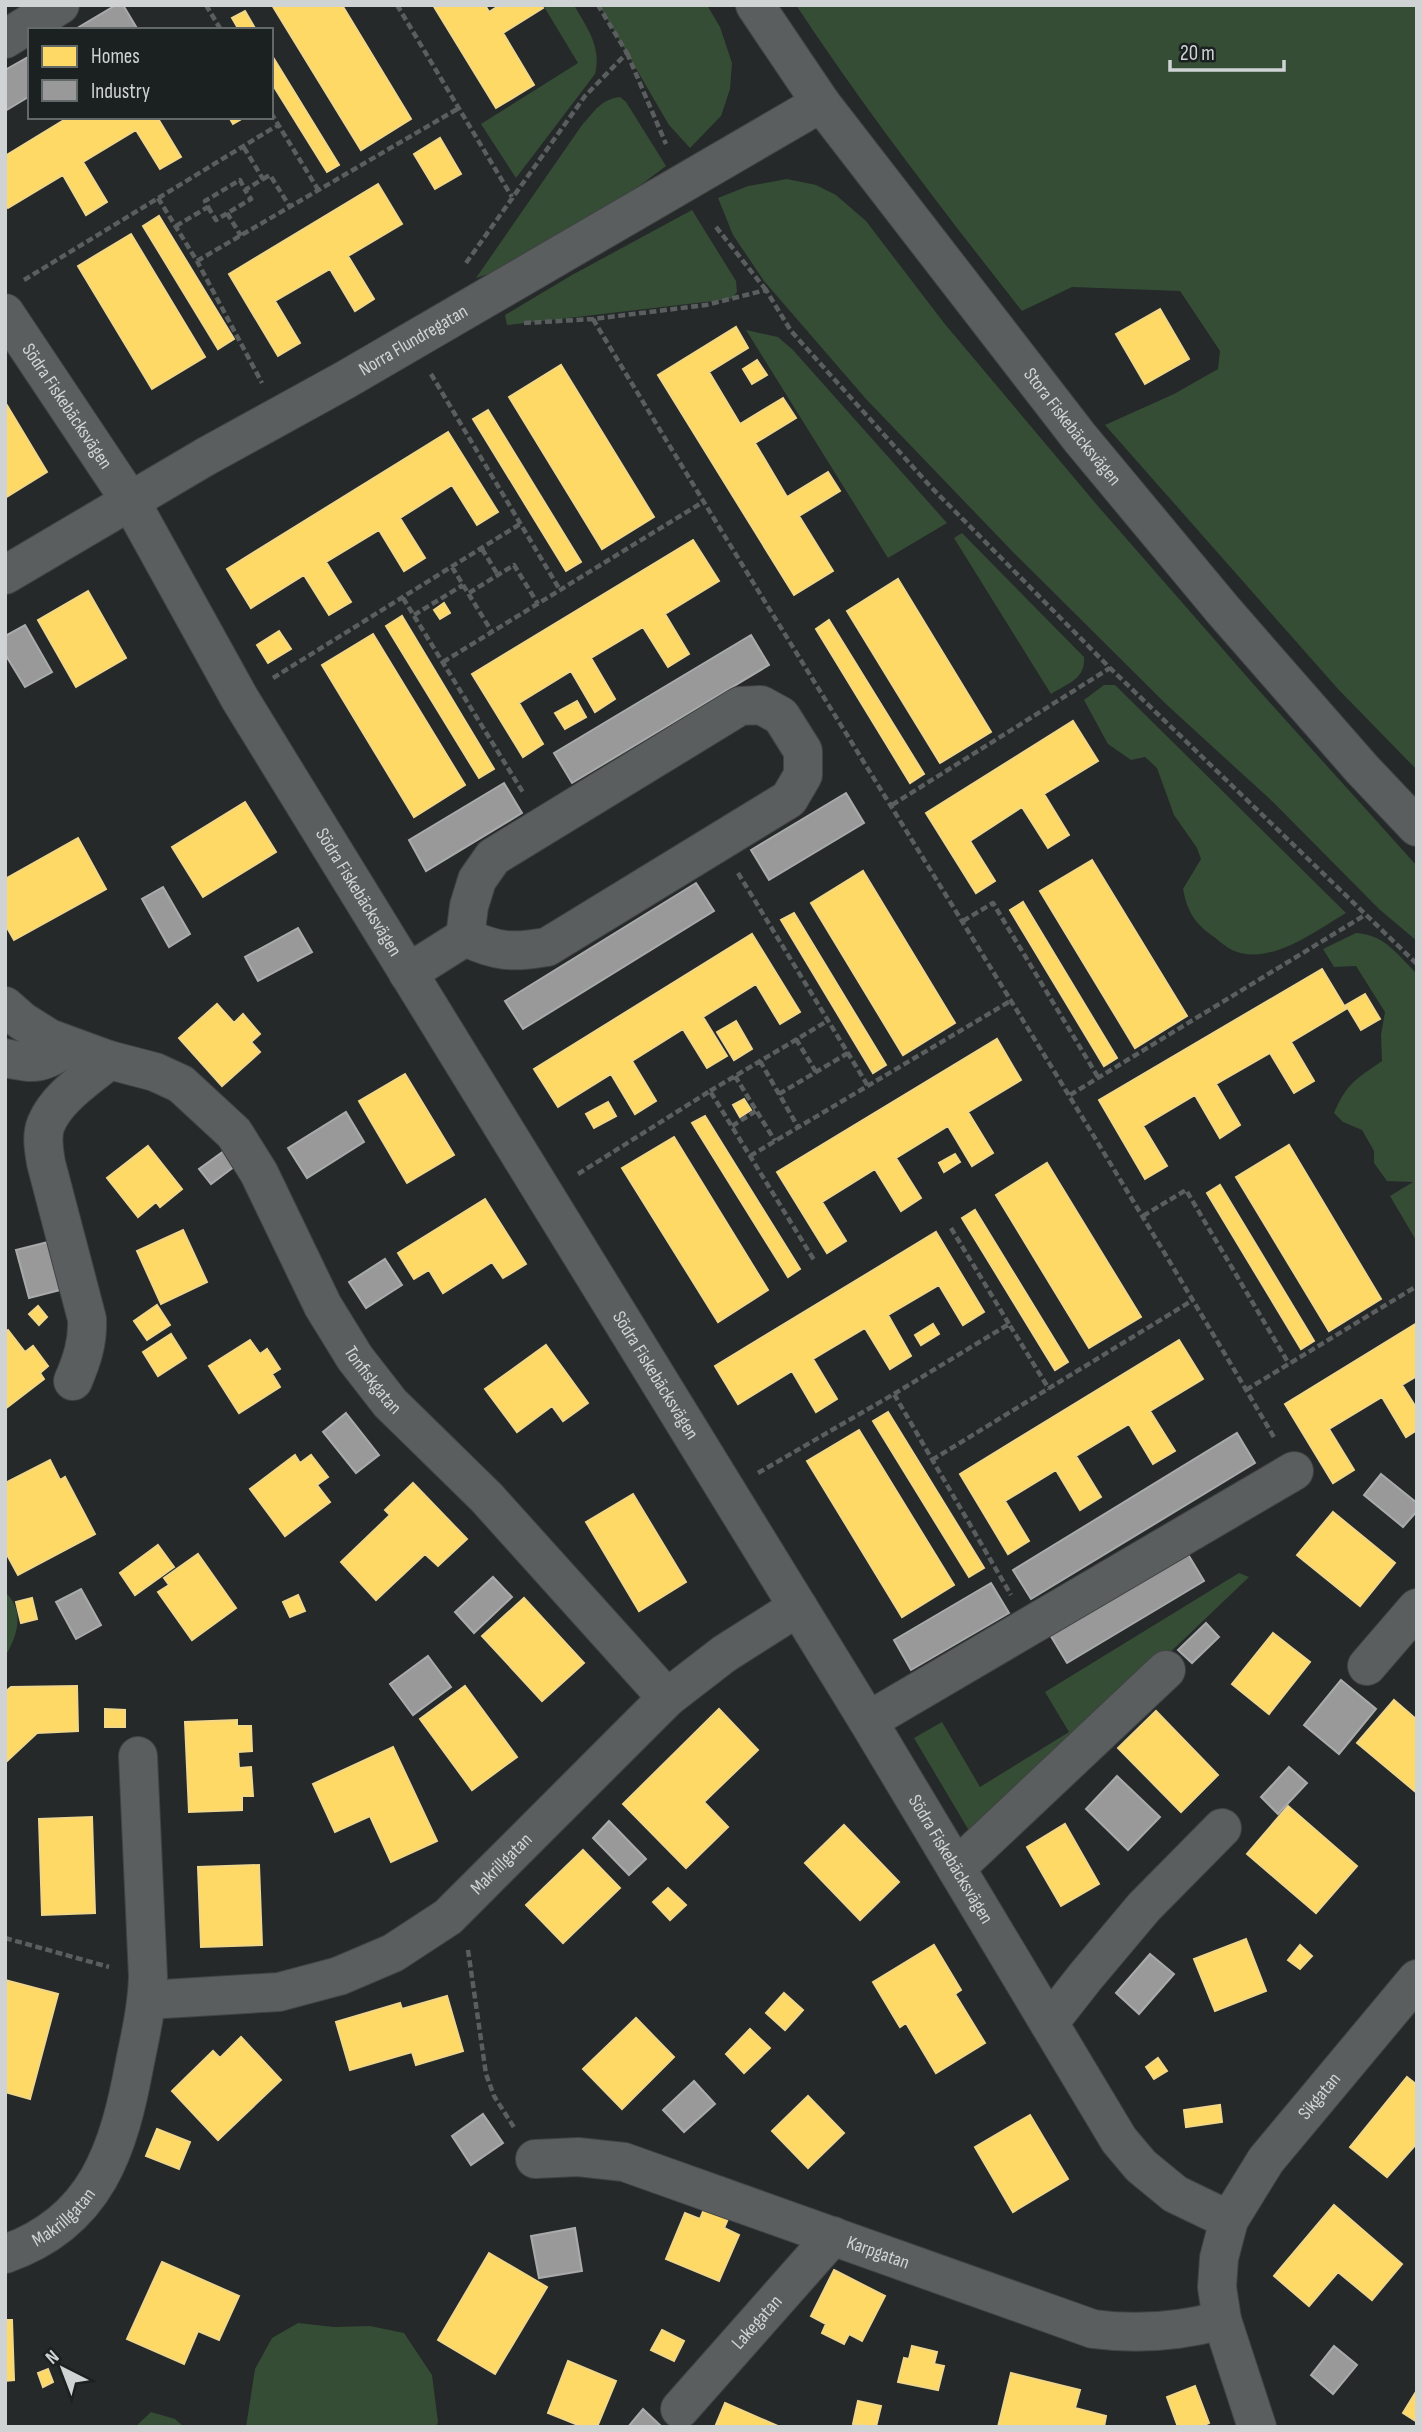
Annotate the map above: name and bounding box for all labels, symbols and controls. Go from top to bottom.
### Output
legend [28,28,273,119]
scale bar [1170,28,1284,72]
text: 20 m [1180,41,1215,66]
text: Homes [91,44,140,69]
text: Industry [91,79,150,104]
street label: Norra Flundregatan [355,300,472,381]
street label: Södra Fiskebäcksvägen [17,339,117,473]
street label: Stora Fiskebäcksvägen [1019,363,1126,490]
street label: Södra Fiskebäcksvägen [311,824,407,960]
street label: Södra Fiskebäcksvägen [607,1307,704,1444]
street label: Tonfiskgatan [339,1342,406,1419]
street label: Södra Fiskebäcksvägen [903,1791,998,1928]
street label: Makrillgatan [466,1828,537,1899]
street label: Sikgatan [1293,2068,1346,2124]
street label: Makrillgatan [28,2184,100,2252]
street label: Karpgatan [844,2231,913,2274]
street label: Lakegatan [727,2290,787,2354]
north arrow [28,2334,98,2404]
text: N [41,2346,64,2369]

